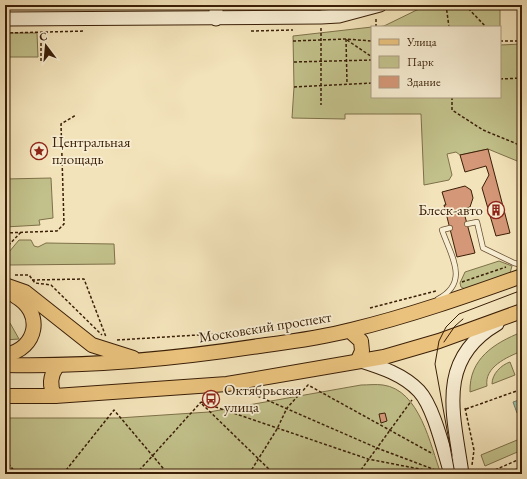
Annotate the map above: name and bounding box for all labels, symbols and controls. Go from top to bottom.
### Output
north arrow [26,26,66,66]
legend [371,26,501,98]
text: С [38,29,49,44]
text: Улица [406,34,437,50]
text: Парк [407,54,434,70]
text: Здание [407,74,441,90]
place label: Центральная площадь [52,132,131,168]
place icon: Центральная площадь [29,141,49,161]
place label: Блеск-авто [418,200,483,219]
building icon: Блеск-авто [486,200,506,220]
street label: Московский проспект [197,307,333,346]
place label: Октябрьская улица [224,380,302,416]
bus stop icon: Октябрьская улица [201,389,221,409]

